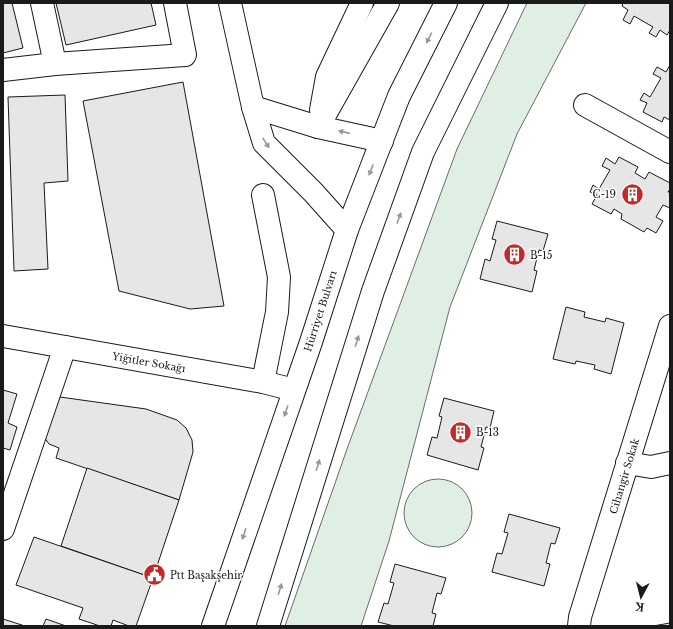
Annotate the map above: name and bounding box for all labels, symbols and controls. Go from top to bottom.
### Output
one-way arrow [425,32,432,44]
one-way arrow [338,129,350,135]
one-way arrow [262,138,270,148]
one-way arrow [367,164,373,176]
building icon: C-19 [619,181,645,207]
place label: C-19 [592,188,616,201]
one-way arrow [396,211,402,223]
building icon: B-15 [502,242,528,268]
place label: B-15 [530,249,553,262]
street label: Hürriyet Bulvarı [301,268,340,353]
one-way arrow [354,334,360,346]
street label: Yiğitler Sokağı [110,349,187,375]
one-way arrow [283,406,289,418]
building icon: B-13 [448,419,474,445]
place label: B-13 [476,426,499,439]
street label: Cihangir Sokak [607,436,642,516]
one-way arrow [315,458,321,470]
one-way arrow [241,529,247,541]
public building icon: Ptt Başakşehir [141,562,167,588]
place label: Ptt Başakşehir [170,569,242,582]
north arrow [621,577,661,617]
one-way arrow [277,582,283,594]
text: K [633,599,645,614]

